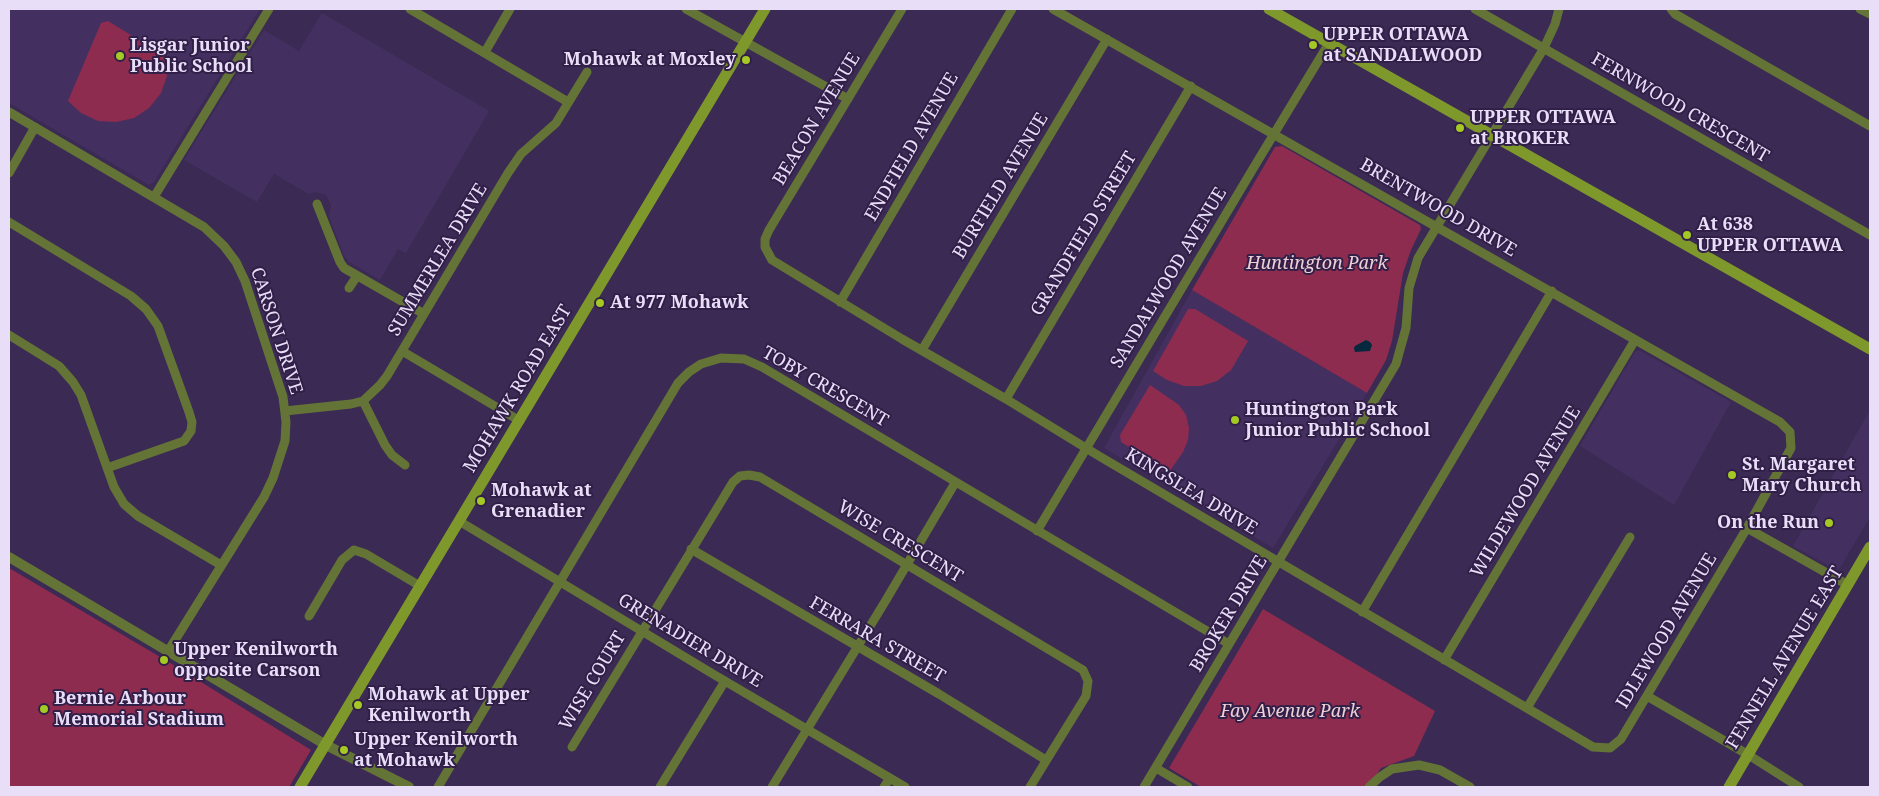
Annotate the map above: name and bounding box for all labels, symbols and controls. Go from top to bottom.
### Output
place label: UPPER OTTAWA at SANDALWOOD [1323,24,1482,66]
place label: Lisgar Junior Public School [130,35,252,78]
marker: UPPER OTTAWA at SANDALWOOD [1307,39,1319,51]
street label: FERNWOOD CRESCENT [1587,48,1773,168]
place label: Mohawk at Moxley [564,49,736,71]
street label: BEACON AVENUE [769,49,865,189]
marker: Lisgar Junior Public School [114,50,126,62]
marker: Mohawk at Moxley [740,54,752,66]
street label: ENDFIELD AVENUE [861,69,963,225]
place label: UPPER OTTAWA at BROKER [1470,107,1616,150]
street label: BURFIELD AVENUE [949,109,1053,263]
marker: UPPER OTTAWA at BROKER [1454,122,1466,134]
street label: GRANDFIELD STREET [1027,148,1141,320]
street label: BRENTWOOD DRIVE [1356,154,1520,262]
street label: SUMMERLEA DRIVE [384,180,492,340]
street label: SANDALWOOD AVENUE [1106,184,1232,372]
place label: At 638 UPPER OTTAWA [1697,214,1843,256]
marker: At 638 UPPER OTTAWA [1681,229,1693,241]
park label: Huntington Park [1246,253,1388,275]
street label: CARSON DRIVE [245,265,307,397]
place label: At 977 Mohawk [610,292,749,314]
marker: At 977 Mohawk [594,297,606,309]
street label: MOHAWK ROAD EAST [459,301,577,477]
street label: TOBY CRESCENT [758,342,892,432]
place label: Huntington Park Junior Public School [1245,399,1430,442]
street label: WILDEWOOD AVENUE [1466,402,1586,582]
marker: Huntington Park Junior Public School [1229,414,1241,426]
street label: KINGSLEA DRIVE [1121,444,1261,540]
place label: St. Margaret Mary Church [1742,454,1861,496]
marker: St. Margaret Mary Church [1726,469,1738,481]
place label: Mohawk at Grenadier [491,480,592,522]
marker: Mohawk at Grenadier [475,495,487,507]
street label: WISE CRESCENT [834,496,966,588]
place label: On the Run [1717,512,1819,534]
marker: On the Run [1823,517,1835,529]
street label: IDLEWOOD AVENUE [1612,549,1722,713]
street label: BROKER DRIVE [1186,552,1272,676]
street label: FENNELL AVENUE EAST [1722,563,1848,753]
street label: GRENADIER DRIVE [614,589,766,693]
street label: FERRARA STREET [805,592,949,688]
street label: WISE COURT [555,628,631,734]
place label: Upper Kenilworth opposite Carson [174,639,338,682]
marker: Upper Kenilworth opposite Carson [158,654,170,666]
place label: Mohawk at Upper Kenilworth [368,684,530,726]
place label: Bernie Arbour Memorial Stadium [54,688,224,731]
marker: Mohawk at Upper Kenilworth [352,699,364,711]
park label: Fay Avenue Park [1220,701,1360,723]
marker: Bernie Arbour Memorial Stadium [38,703,50,715]
place label: Upper Kenilworth at Mohawk [354,729,518,772]
marker: Upper Kenilworth at Mohawk [338,744,350,756]

